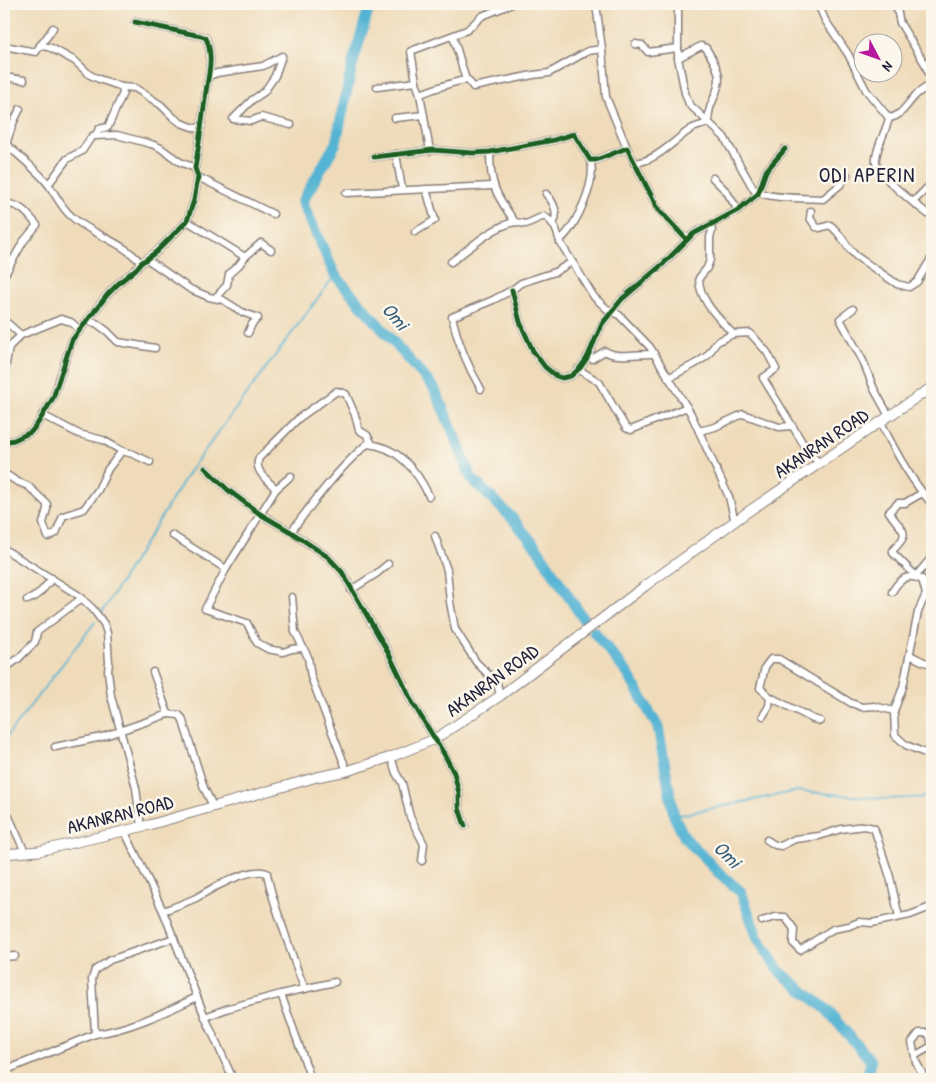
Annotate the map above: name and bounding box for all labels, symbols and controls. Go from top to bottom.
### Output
north arrow [854,32,904,82]
text: N [878,58,898,76]
district label: ODI APERIN [819,160,915,189]
water label: Omi [376,296,417,338]
street label: AKANRAN ROAD [769,402,873,484]
street label: AKANRAN ROAD [440,638,544,722]
street label: AKANRAN ROAD [64,788,176,840]
water label: Omi [708,834,750,876]

